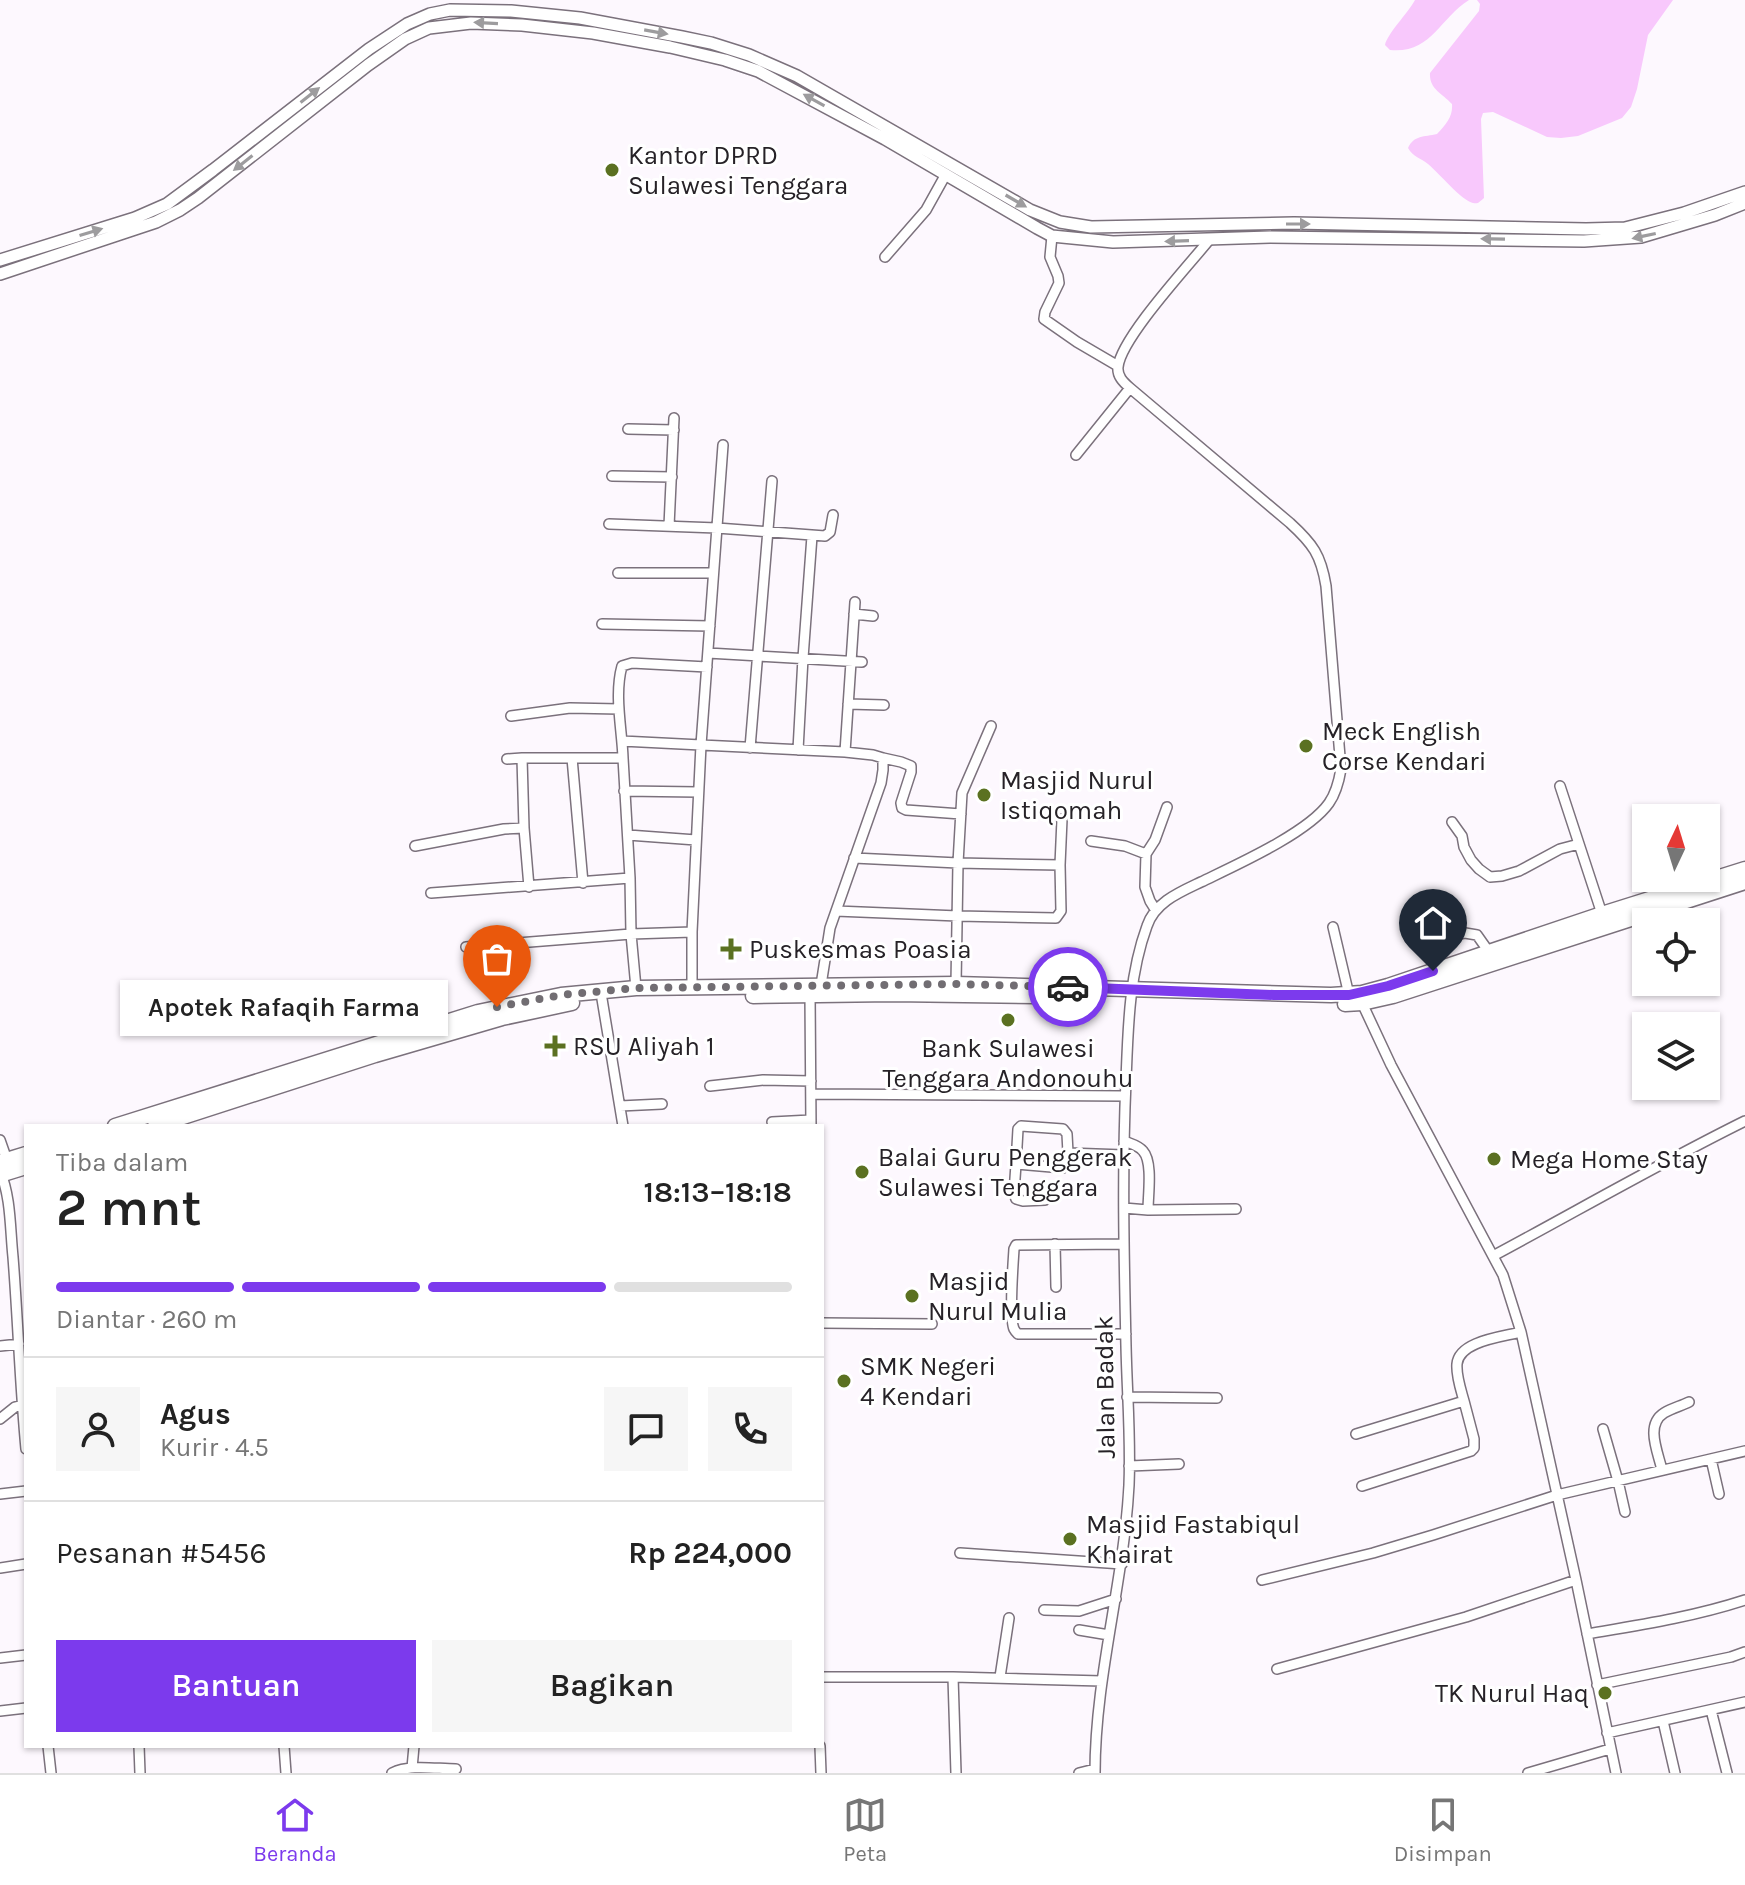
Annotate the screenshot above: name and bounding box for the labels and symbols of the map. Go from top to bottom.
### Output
one-way arrow [473,17,498,30]
one-way arrow [644,27,669,39]
one-way arrow [300,88,320,104]
one-way arrow [802,93,825,107]
place label: Kantor DPRD Sulawesi Tenggara [628,140,848,201]
one-way arrow [233,155,253,171]
marker: Kantor DPRD Sulawesi Tenggara [603,161,621,179]
one-way arrow [1004,194,1027,208]
one-way arrow [1286,218,1311,230]
one-way arrow [80,225,104,237]
one-way arrow [1632,230,1657,243]
one-way arrow [1480,233,1505,246]
one-way arrow [1164,234,1189,247]
place label: Meck English Corse Kendari [1322,716,1486,777]
marker: Meck English Corse Kendari [1297,737,1315,755]
place label: Masjid Nurul Istiqomah [1000,765,1153,826]
marker: Masjid Nurul Istiqomah [975,786,993,804]
north arrow [1632,804,1720,892]
pin [1399,889,1467,971]
pin [463,925,531,1007]
place label: Puskesmas Poasia [749,934,972,965]
marker: Puskesmas Poasia [720,938,742,960]
courier [1028,947,1108,1027]
callout: Apotek Rafaqih Farma [121,979,449,1035]
marker: Bank Sulawesi Tenggara Andonouhu [999,1011,1017,1029]
place label: RSU Aliyah 1 [573,1031,715,1062]
place label: Bank Sulawesi Tenggara Andonouhu [883,1033,1133,1094]
marker: RSU Aliyah 1 [544,1035,566,1057]
place label: Balai Guru Penggerak Sulawesi Tenggara [878,1142,1132,1203]
place label: Mega Home Stay [1510,1144,1708,1175]
marker: Mega Home Stay [1485,1150,1503,1168]
marker: Balai Guru Penggerak Sulawesi Tenggara [853,1163,871,1181]
place label: Masjid Nurul Mulia [928,1266,1067,1327]
marker: Masjid Nurul Mulia [903,1287,921,1305]
street label: Jalan Badak [1088,1315,1122,1459]
place label: SMK Negeri 4 Kendari [860,1351,996,1412]
marker: SMK Negeri 4 Kendari [835,1372,853,1390]
place label: Masjid Fastabiqul Khairat [1086,1509,1300,1570]
marker: Masjid Fastabiqul Khairat [1061,1530,1079,1548]
place label: TK Nurul Haq [1435,1678,1589,1709]
marker: TK Nurul Haq [1596,1684,1614,1702]

